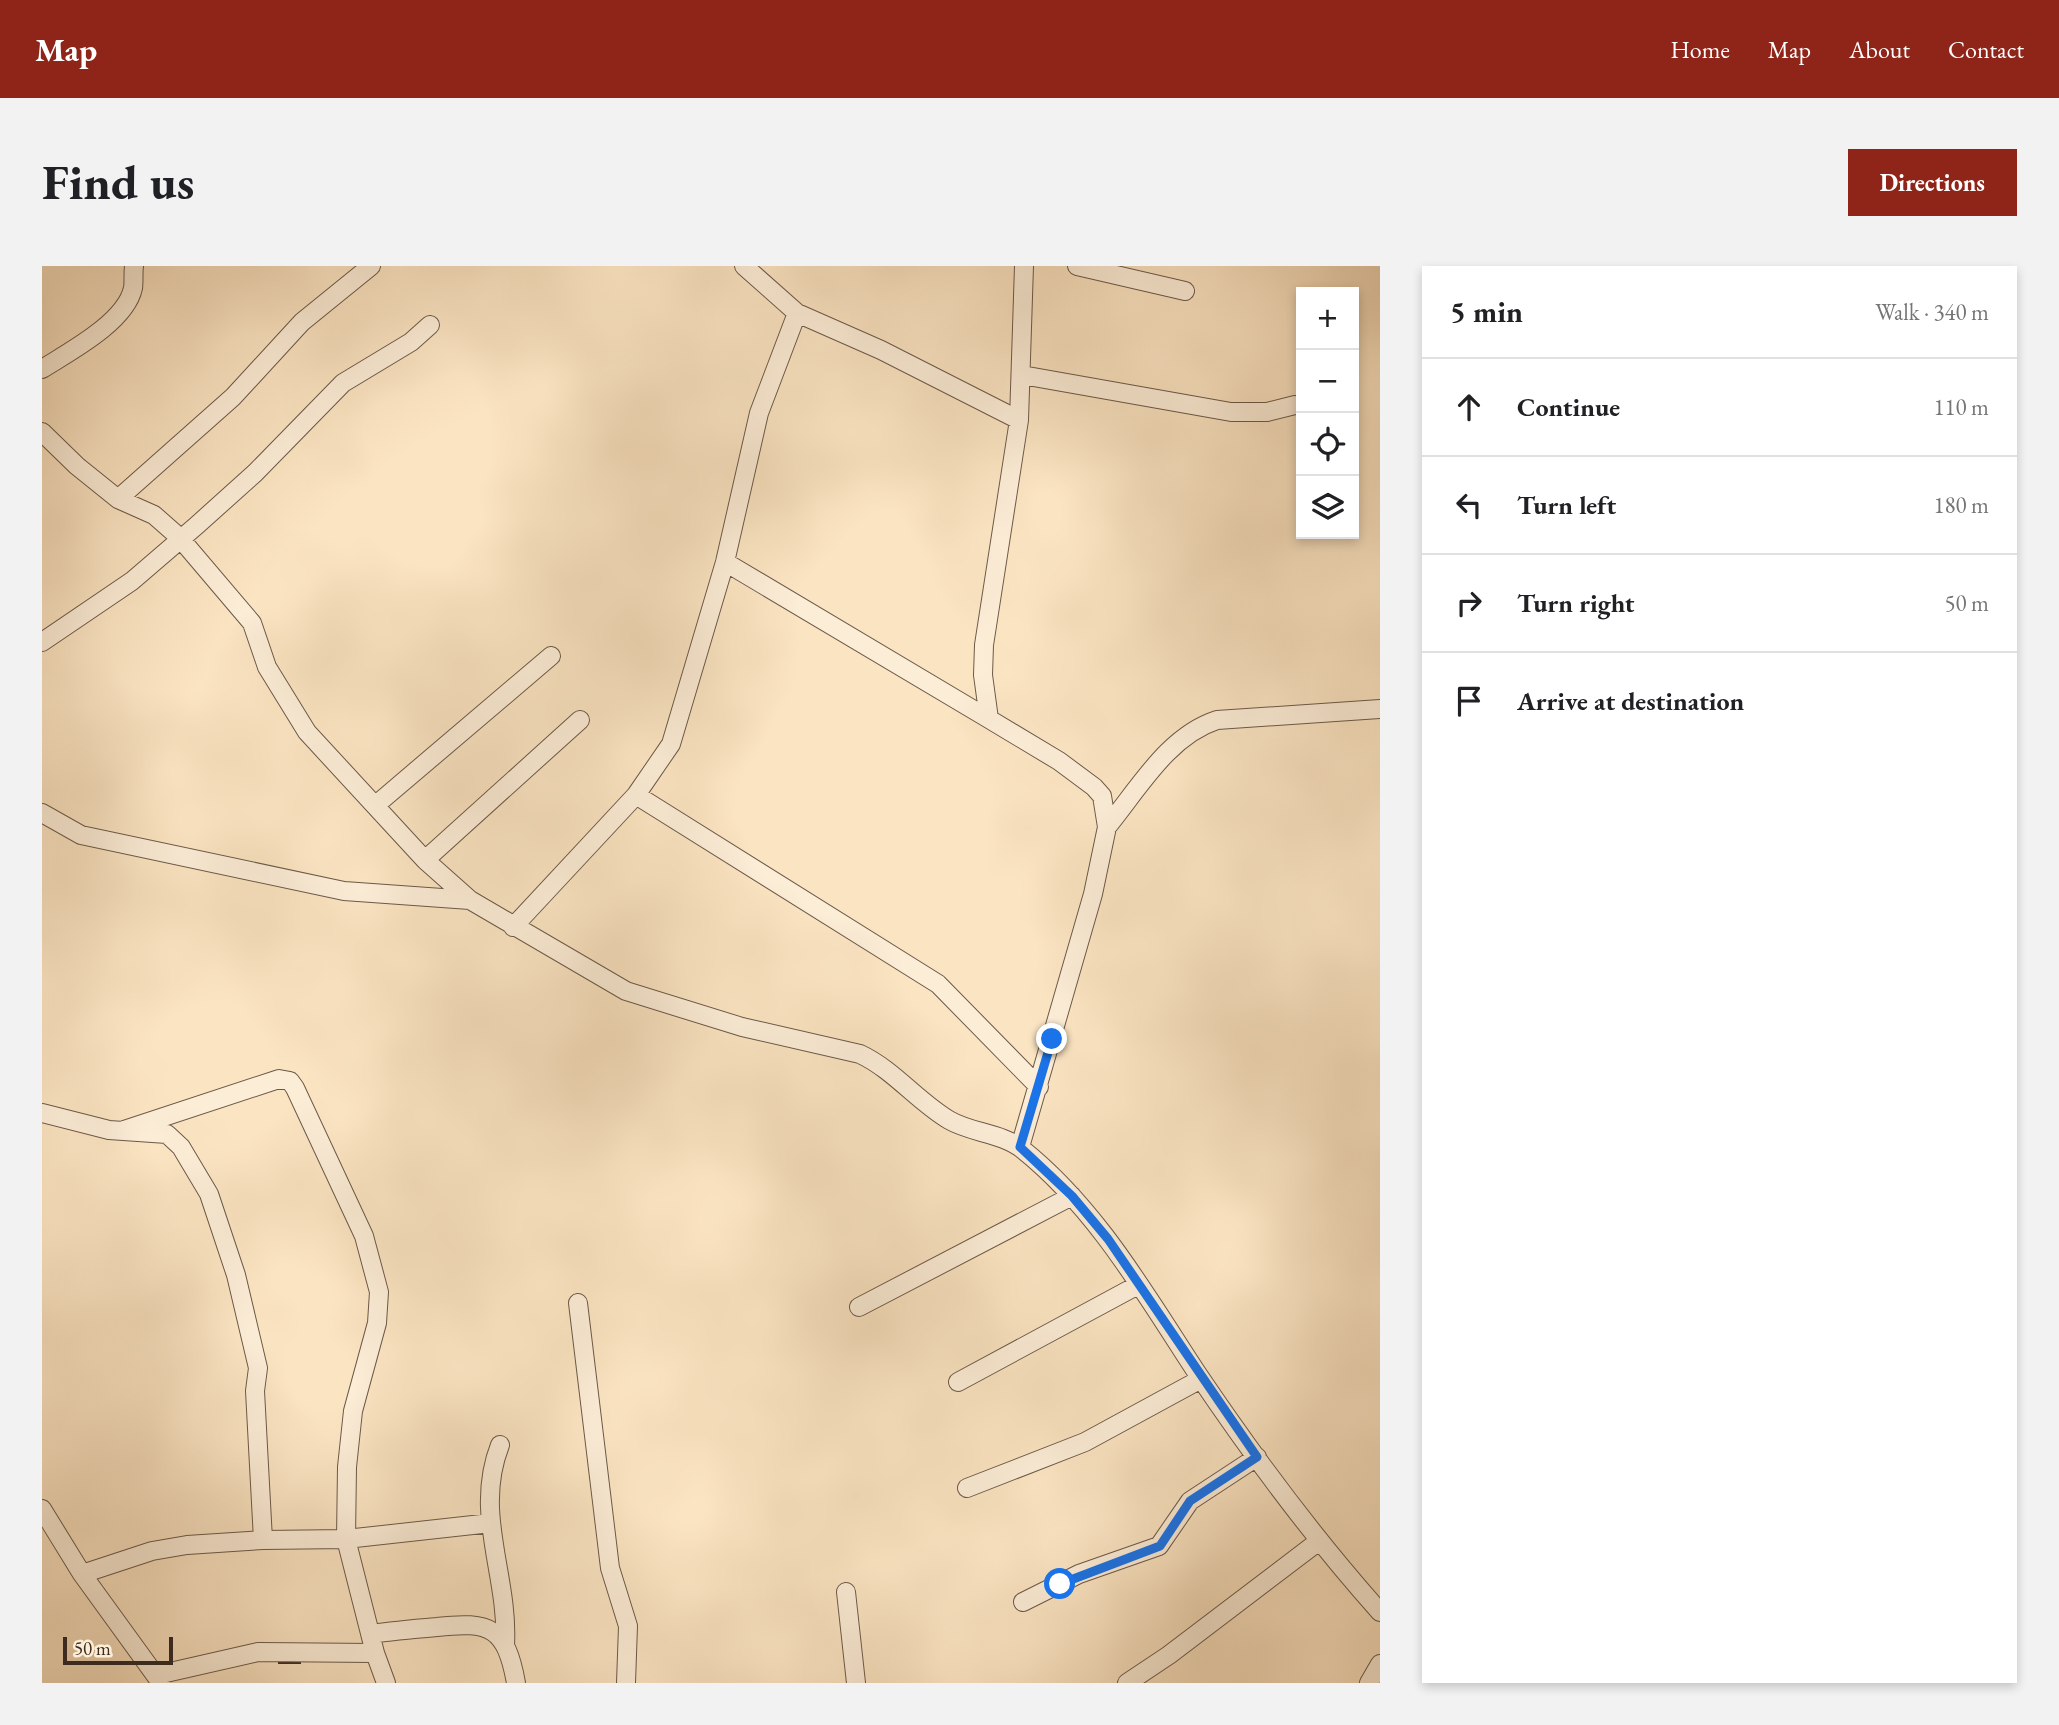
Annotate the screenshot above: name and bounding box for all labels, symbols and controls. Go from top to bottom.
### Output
text: Map [35,28,97,71]
text: Home [1670,34,1730,65]
text: Map [1768,34,1811,65]
text: About [1849,34,1910,65]
text: Contact [1948,34,2024,65]
button: Directions [1848,149,2017,216]
text: Find us [42,150,194,214]
map controls [1296,287,1359,539]
button: + [1296,287,1359,350]
text: 5 min [1450,292,1523,331]
text: Walk · 340 m [1875,297,1989,327]
button: − [1296,350,1359,413]
icon: ahead [1450,388,1488,426]
text: Continue [1517,390,1620,424]
text: 110 m [1933,392,1989,422]
button: locate [1296,413,1359,476]
button: layers [1296,476,1359,539]
icon: left [1450,486,1488,524]
text: Turn left [1517,488,1616,522]
text: 180 m [1933,490,1989,520]
icon: right [1450,584,1488,622]
text: Turn right [1517,586,1635,620]
text: 50 m [1944,588,1989,618]
icon: arrive [1450,682,1488,720]
text: Arrive at destination [1517,684,1744,718]
route end [1036,1023,1067,1054]
route start [1044,1568,1075,1599]
scale bar [63,1634,173,1666]
text: 50 m [74,1636,111,1661]

